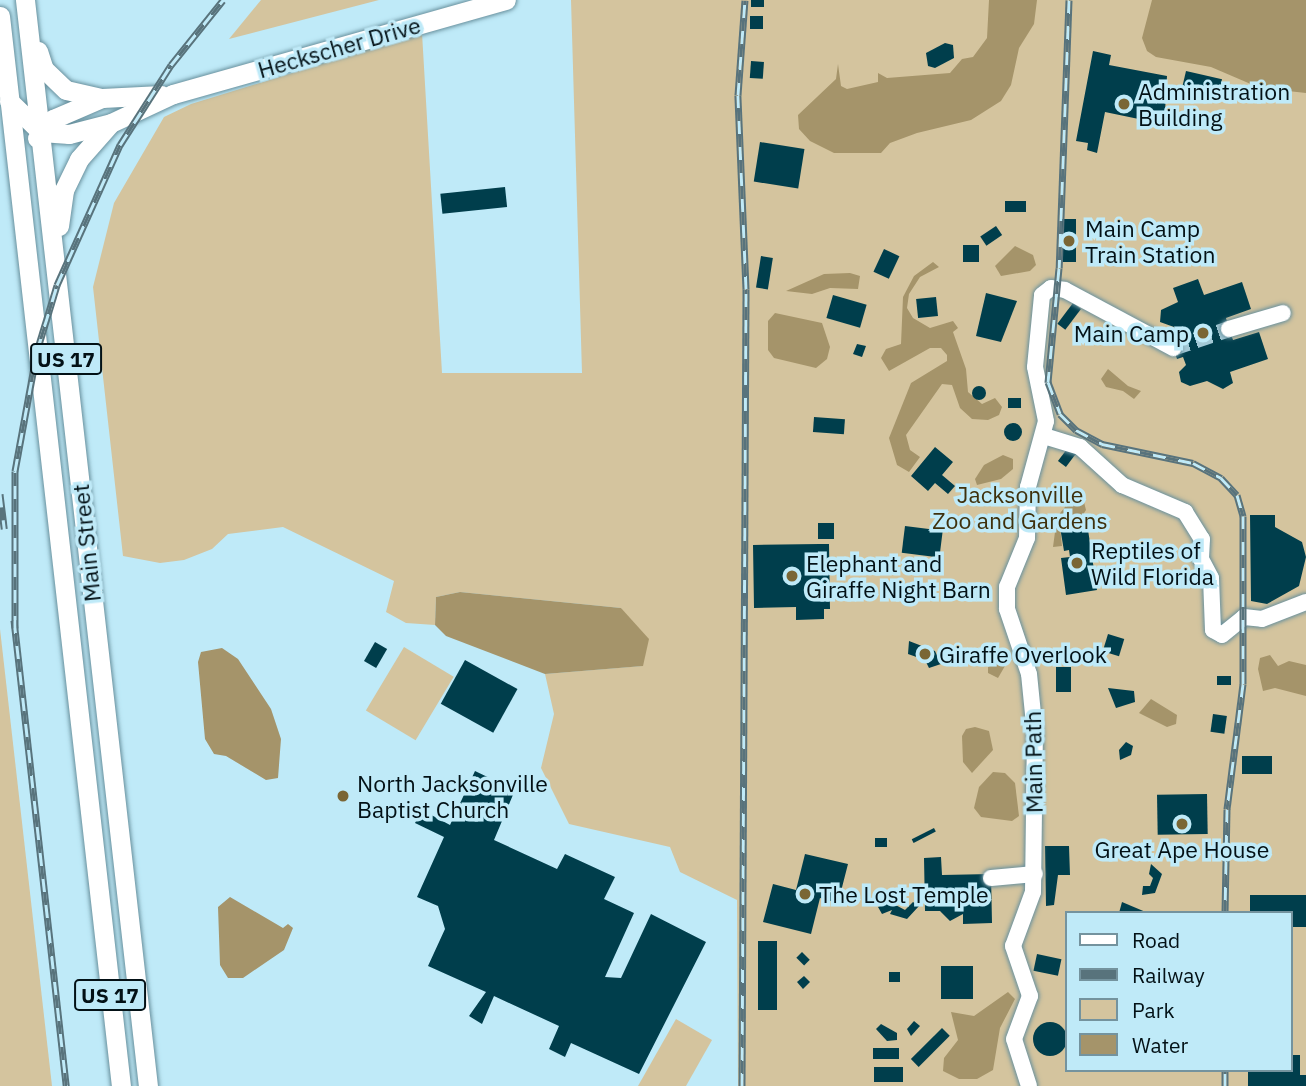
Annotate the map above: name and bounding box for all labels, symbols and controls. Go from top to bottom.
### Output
street label: Heckscher Drive [254,11,424,83]
place label: Administration Building [1138,77,1290,131]
marker: Administration Building [1116,96,1132,112]
place label: Main Camp Train Station [1085,214,1215,268]
marker: Main Camp Train Station [1059,231,1079,251]
place label: Main Camp [1074,319,1189,347]
marker: Main Camp [1195,325,1211,341]
road number: US 17 [29,342,103,376]
park label: Jacksonville Zoo and Gardens [932,480,1108,534]
street label: Main Street [66,483,106,603]
place label: Reptiles of Wild Florida [1091,536,1214,590]
place label: Elephant and Giraffe Night Barn [806,549,991,603]
marker: Reptiles of Wild Florida [1069,555,1085,571]
marker: Elephant and Giraffe Night Barn [784,568,800,584]
place label: Giraffe Overlook [939,640,1107,668]
marker: Giraffe Overlook [917,646,933,662]
street label: Main Path [1018,711,1048,813]
place label: North Jacksonville Baptist Church [357,769,548,823]
marker: North Jacksonville Baptist Church [335,788,351,804]
marker: Great Ape House [1174,816,1190,832]
place label: Great Ape House [1095,835,1269,863]
place label: The Lost Temple [819,880,989,908]
marker: The Lost Temple [797,886,813,902]
legend [1064,911,1292,1072]
text: Road [1132,926,1180,954]
text: Railway [1132,961,1205,989]
road number: US 17 [73,978,147,1012]
text: Park [1132,996,1175,1024]
text: Water [1132,1031,1188,1059]

